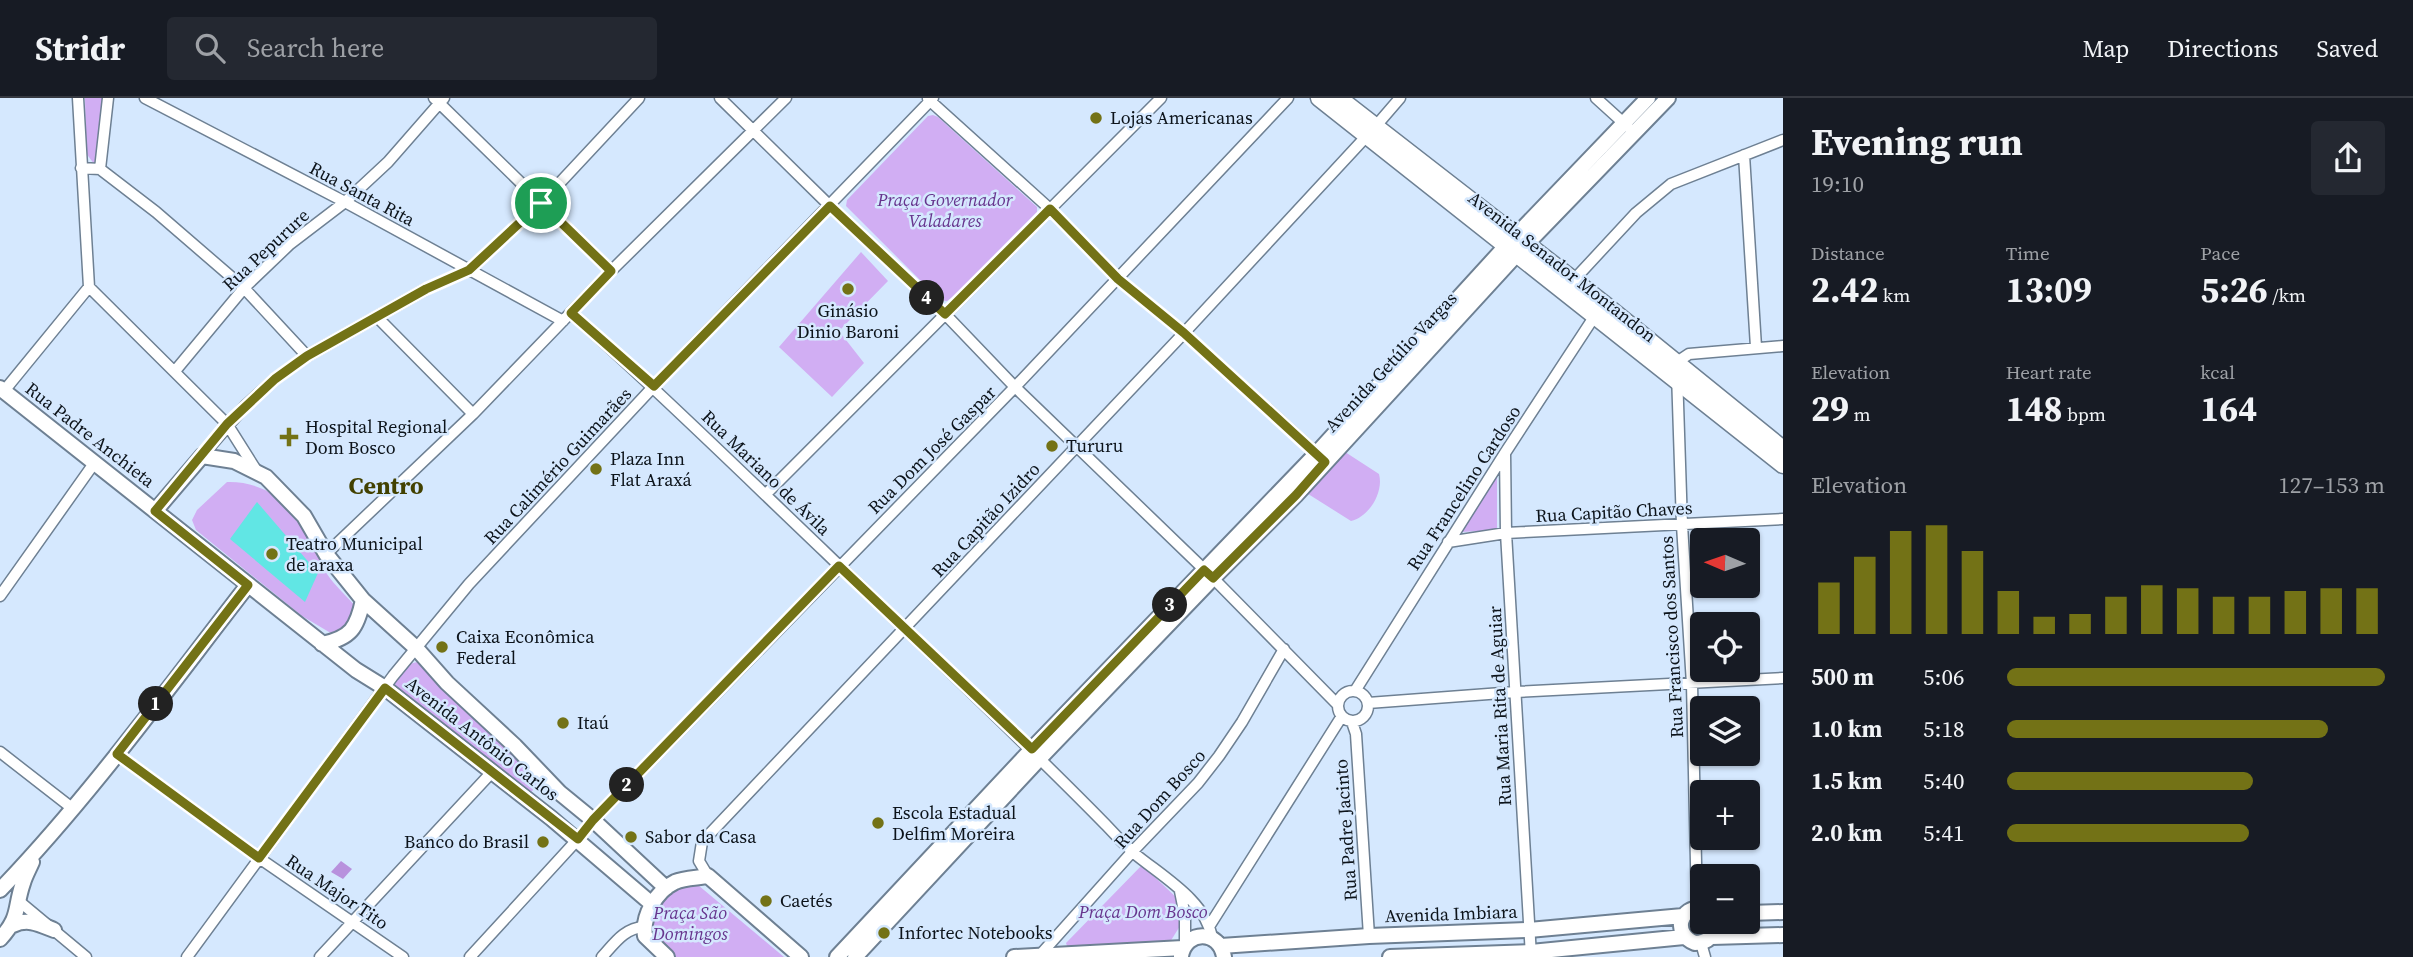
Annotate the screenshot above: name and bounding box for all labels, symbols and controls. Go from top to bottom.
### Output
search box [167,17,657,80]
text: Stridr [35,26,125,71]
icon: search [191,29,229,67]
text: Search here [247,30,384,66]
text: Map [2082,32,2129,65]
text: Directions [2167,32,2278,65]
text: Saved [2316,32,2378,65]
place label: Lojas Americanas [1110,105,1253,130]
marker: Lojas Americanas [1088,110,1104,126]
text: Evening run [1811,116,2023,168]
button: share [2311,121,2385,195]
street label: Rua Santa Rita [305,155,420,232]
text: 19:10 [1811,168,1864,200]
pin [511,173,571,233]
icon: arrive [522,184,560,222]
street label: Avenida Senador Montandon [1463,185,1662,348]
park label: Praça Governador Valadares [876,187,1014,233]
street label: Rua Pepurure [217,203,314,296]
text: Distance [1811,240,1885,266]
text: Time [2006,240,2050,266]
text: Pace [2200,240,2240,266]
text: 2.42 [1811,266,1878,314]
text: 13:09 [2006,266,2092,314]
text: 5:26 [2200,266,2268,314]
pin: 4 [909,280,944,316]
marker: Ginásio Dinio Baroni [840,281,856,297]
text: km [1878,282,1910,308]
text: /km [2268,282,2306,308]
text: 4 [921,284,932,310]
street label: Avenida Getúlio Vargas [1319,286,1463,437]
place label: Ginásio Dinio Baroni [797,298,899,344]
text: Elevation [1811,359,1890,385]
text: Heart rate [2006,359,2092,385]
text: kcal [2200,359,2235,385]
street label: Rua Padre Anchieta [20,376,161,494]
street label: Rua Dom José Gaspar [862,380,1002,519]
street label: Rua Calimério Guimarães [478,382,637,550]
text: 29 [1811,385,1849,433]
text: 148 [2006,385,2063,433]
text: 164 [2200,385,2257,433]
street label: Rua Francelino Cardoso [1401,400,1526,575]
text: m [1849,401,1871,427]
text: bpm [2063,401,2106,427]
street label: Rua Mariano de Ávila [696,404,837,541]
place label: Hospital Regional Dom Bosco [305,414,448,460]
marker: Hospital Regional Dom Bosco [279,427,299,447]
place label: Tururu [1066,433,1123,458]
marker: Tururu [1044,438,1060,454]
place label: Plaza Inn Flat Araxá [610,446,693,492]
street label: Rua Capitão Izidro [926,457,1045,582]
marker: Plaza Inn Flat Araxá [588,461,604,477]
district label: Centro [349,469,424,502]
text: Elevation [1811,469,1907,501]
text: 127–153 m [2278,469,2385,501]
street label: Rua Capitão Chaves [1535,495,1693,528]
north arrow [1690,528,1760,598]
map controls [1690,528,1760,934]
place label: Teatro Municipal de araxa [286,531,423,577]
street label: Rua Francisco dos Santos [1654,535,1689,739]
marker: Teatro Municipal de araxa [264,546,280,562]
pin: 3 [1152,588,1188,622]
text: 3 [1164,591,1175,617]
street label: Rua Maria Rita de Aguiar [1482,605,1517,807]
button: locate [1690,612,1760,682]
place label: Caixa Econômica Federal [456,624,595,670]
marker: Caixa Econômica Federal [434,639,450,655]
text: 500 m [1811,661,1874,693]
text: 5:06 [1923,661,1964,693]
street label: Avenida Antônio Carlos [400,671,564,806]
pin: 1 [138,686,174,722]
text: 1 [150,690,161,716]
button: layers [1690,696,1760,766]
place label: Itaú [577,710,609,735]
text: 1.0 km [1811,713,1882,745]
text: 5:18 [1923,713,1964,745]
marker: Itaú [555,715,571,731]
street label: Rua Dom Bosco [1108,743,1211,854]
street label: Rua Padre Jacinto [1328,758,1363,902]
text: 1.5 km [1811,765,1882,797]
text: 5:40 [1923,765,1964,797]
pin: 2 [610,768,644,802]
text: 2 [621,771,632,797]
button: + [1690,780,1760,850]
place label: Escola Estadual Delfim Moreira [892,800,1016,846]
marker: Escola Estadual Delfim Moreira [870,815,886,831]
text: 2.0 km [1811,817,1882,849]
text: 5:41 [1923,817,1964,849]
place label: Sabor da Casa [645,824,757,849]
place label: Banco do Brasil [404,829,529,854]
marker: Sabor da Casa [623,829,639,845]
marker: Banco do Brasil [535,834,551,850]
street label: Rua Major Tito [281,848,394,935]
button: − [1690,864,1760,934]
place label: Caetés [780,888,833,913]
marker: Caetés [758,893,774,909]
park label: Praça Dom Bosco [1077,899,1208,924]
street label: Avenida Imbiara [1384,899,1519,928]
park label: Praça São Domingos [651,900,728,946]
place label: Infortec Notebooks [898,920,1053,945]
marker: Infortec Notebooks [876,925,892,941]

